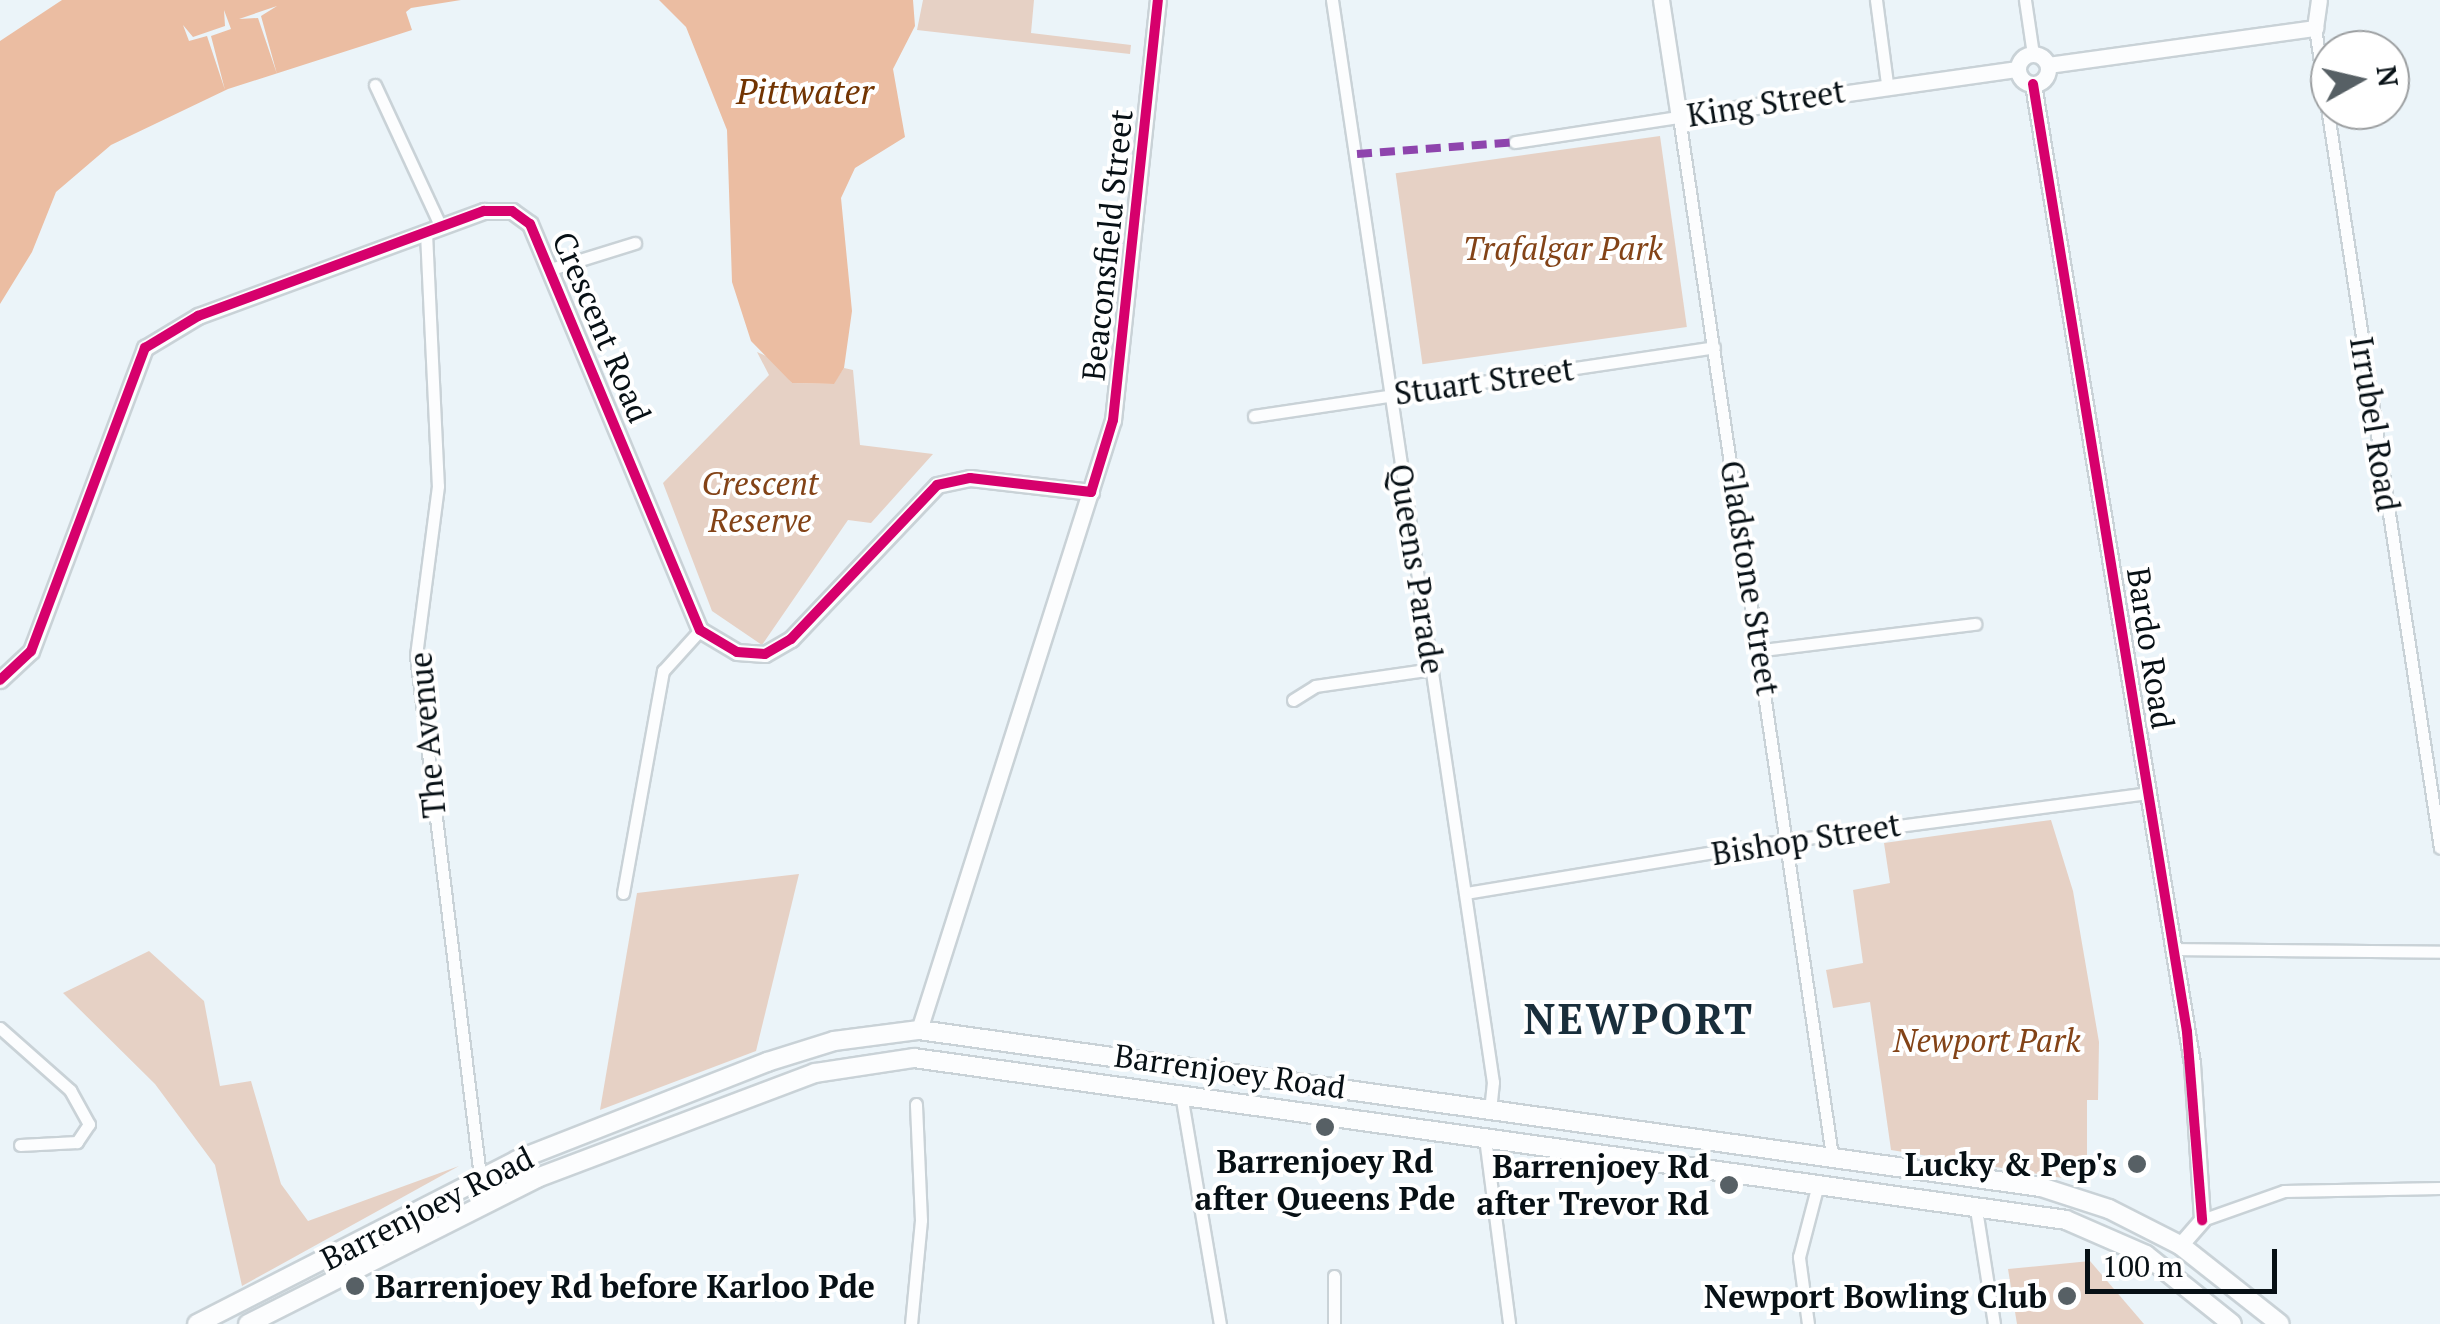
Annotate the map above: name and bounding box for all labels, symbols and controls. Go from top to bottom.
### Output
north arrow [2310,30,2410,130]
text: N [2368,63,2408,89]
water label: Pittwater [736,70,874,112]
street label: King Street [1684,72,1848,134]
street label: Beaconsfield Street [1074,107,1140,383]
street label: Crescent Road [545,226,659,428]
park label: Trafalgar Park [1463,229,1663,267]
street label: Irrubel Road [2342,334,2408,514]
street label: Stuart Street [1392,349,1576,413]
street label: Gladstone Street [1712,458,1788,698]
street label: Queens Parade [1381,461,1453,677]
park label: Crescent Reserve [701,465,819,540]
street label: Bardo Road [2119,565,2183,731]
street label: The Avenue [401,650,453,820]
street label: Bishop Street [1709,805,1903,873]
district label: NEWPORT [1523,993,1755,1043]
park label: Newport Park [1893,1021,2081,1059]
street label: Barrenjoey Road [1112,1036,1348,1106]
marker: Barrenjoey Rd after Queens Pde [1314,1116,1336,1138]
street label: Barrenjoey Road [314,1138,540,1278]
place label: Barrenjoey Rd after Queens Pde [1195,1143,1455,1218]
place label: Lucky & Pep's [1905,1145,2117,1183]
place label: Barrenjoey Rd after Trevor Rd [1477,1148,1709,1223]
marker: Lucky & Pep's [2126,1153,2148,1175]
marker: Barrenjoey Rd after Trevor Rd [1718,1174,1740,1196]
scale bar [2090,1229,2282,1291]
text: 100 m [2102,1246,2183,1286]
place label: Barrenjoey Rd before Karloo Pde [375,1267,875,1305]
marker: Barrenjoey Rd before Karloo Pde [344,1275,366,1297]
place label: Newport Bowling Club [1704,1277,2047,1315]
marker: Newport Bowling Club [2056,1285,2078,1307]

